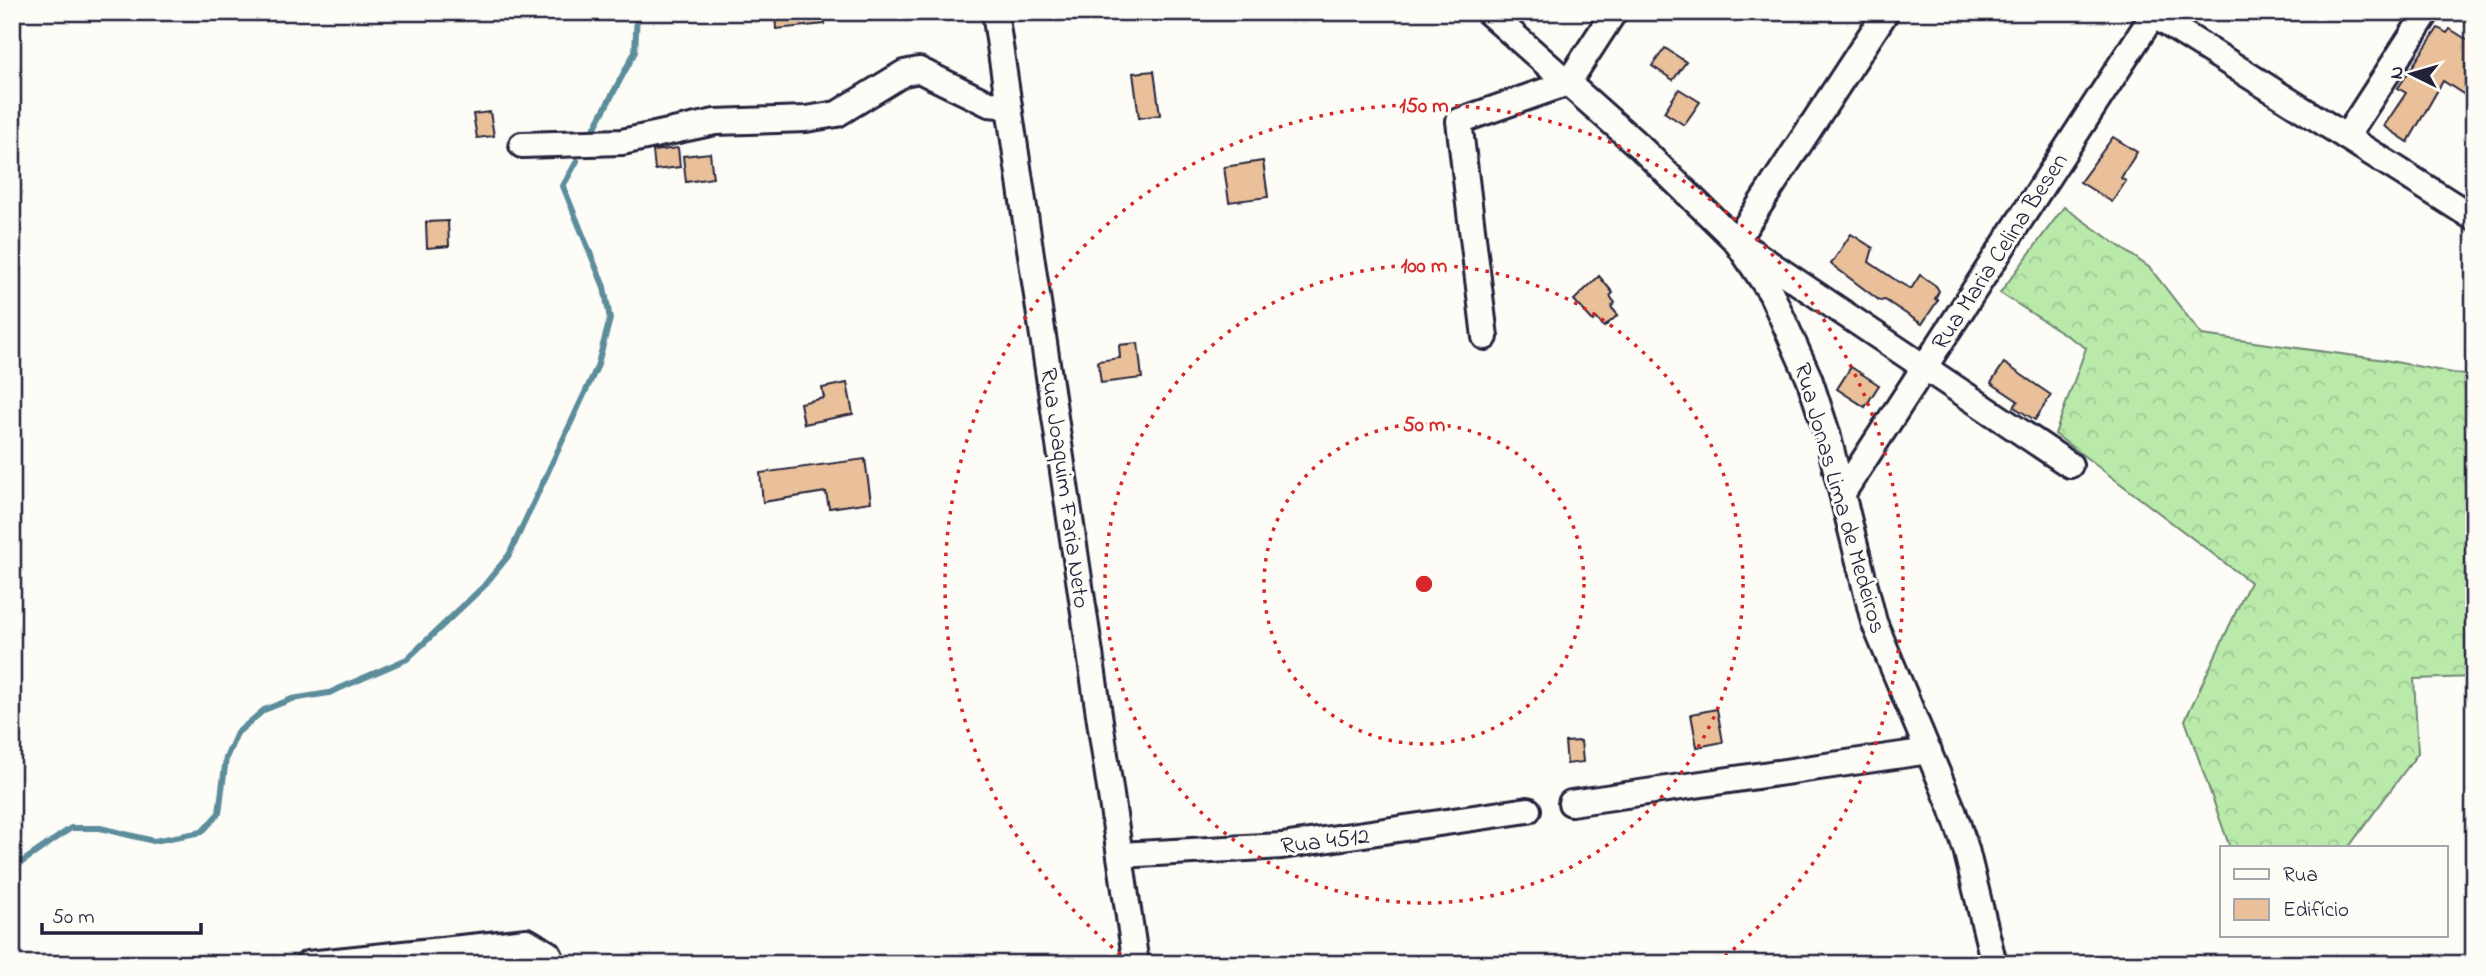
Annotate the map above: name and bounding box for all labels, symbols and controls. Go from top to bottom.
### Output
north arrow [2378,38,2448,108]
text: N [2384,65,2412,80]
text: 150 m [1399,92,1449,122]
street label: Rua Maria Celina Besen [1924,147,2078,358]
text: 100 m [1401,252,1447,282]
street label: Rua Jonas Lima de Medeiros [1783,359,1894,638]
street label: Rua Joaquim Faria Neto [1029,366,1098,611]
text: 50 m [1403,411,1445,441]
centre of rings [1412,572,1436,596]
street label: Rua 4512 [1279,820,1372,865]
legend [2220,846,2448,937]
text: Rua [2283,861,2318,891]
scale bar [42,892,201,936]
text: Edifício [2283,896,2349,926]
text: 50 m [52,903,95,933]

